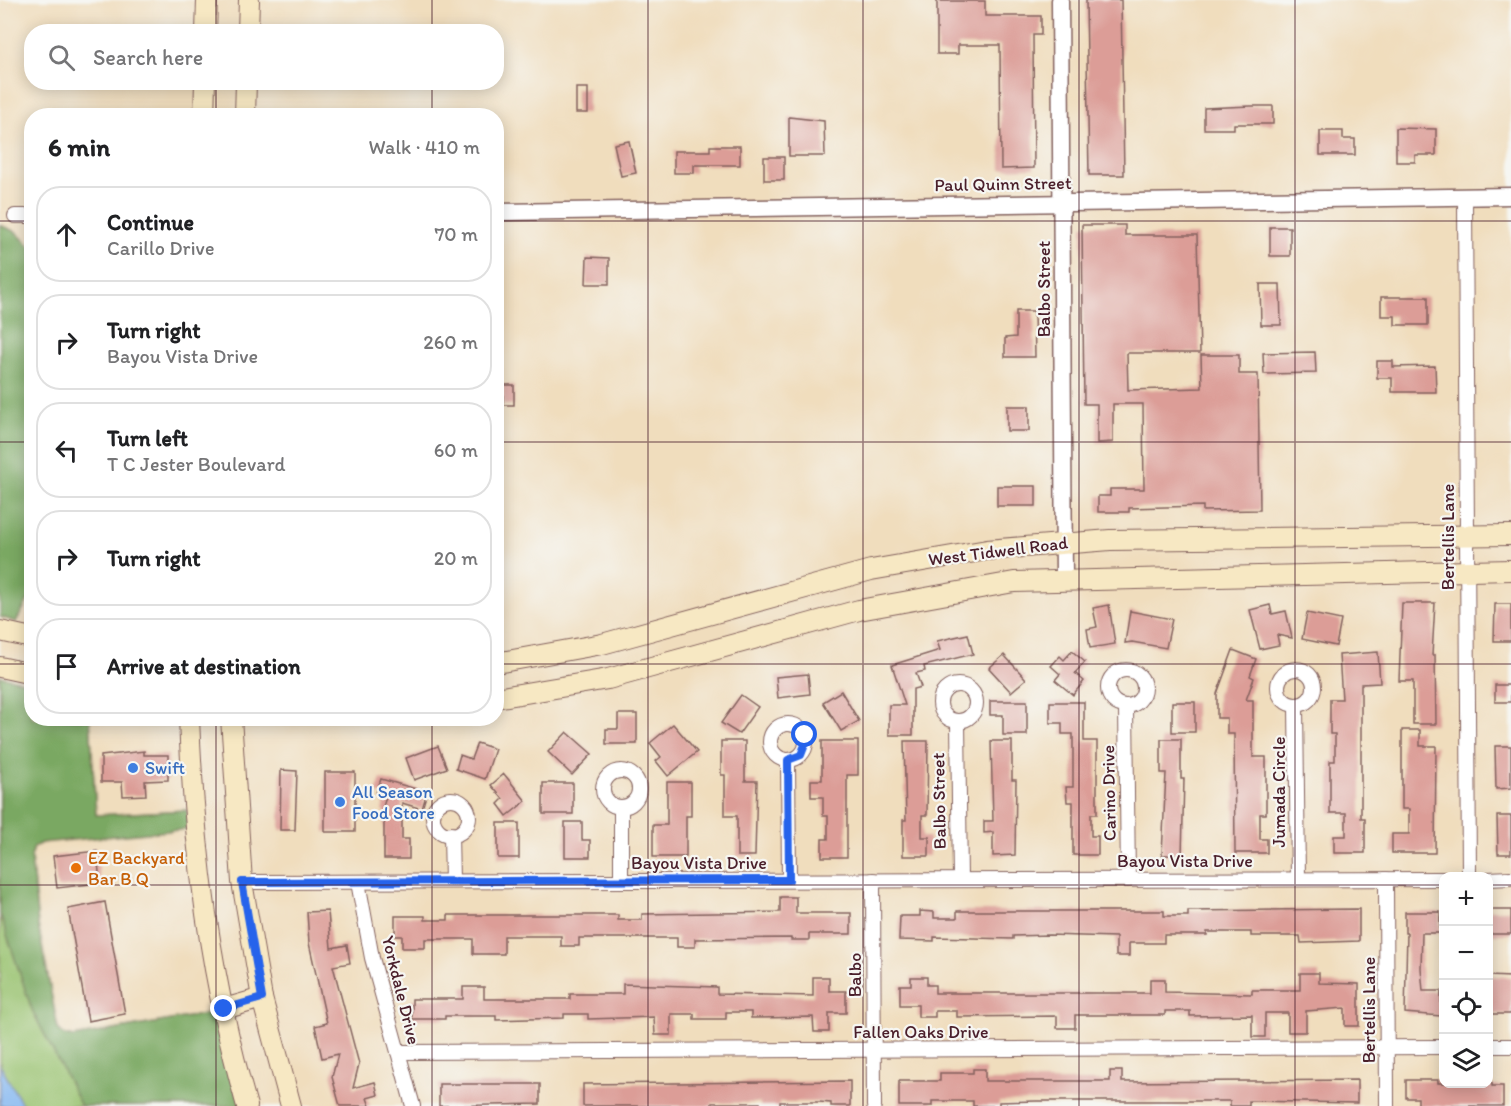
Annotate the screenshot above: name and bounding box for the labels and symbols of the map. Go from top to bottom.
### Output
street label: Paul Quinn Street [934,172,1072,196]
street label: Balbo Street [1033,240,1055,337]
street label: Bertellis Lane [1437,484,1459,590]
street label: West Tidwell Road [927,532,1069,570]
route start [791,721,817,747]
street label: Jumada Circle [1268,736,1290,848]
street label: Carino Drive [1097,745,1121,841]
street label: Balbo Street [927,752,951,850]
place label: Swift [145,757,185,779]
marker: Swift [126,761,140,775]
place label: All Season Food Store [352,781,435,824]
marker: All Season Food Store [333,795,347,809]
place label: EZ Backyard Bar B Q [88,847,185,890]
street label: Bayou Vista Drive [1117,850,1253,872]
street label: Bayou Vista Drive [631,852,767,874]
marker: EZ Backyard Bar B Q [69,861,83,875]
street label: Yorkdale Drive [377,933,425,1047]
street label: Balbo [844,953,866,997]
street label: Bertellis Lane [1358,957,1380,1063]
route end [210,995,236,1021]
street label: Fallen Oaks Drive [853,1021,989,1043]

